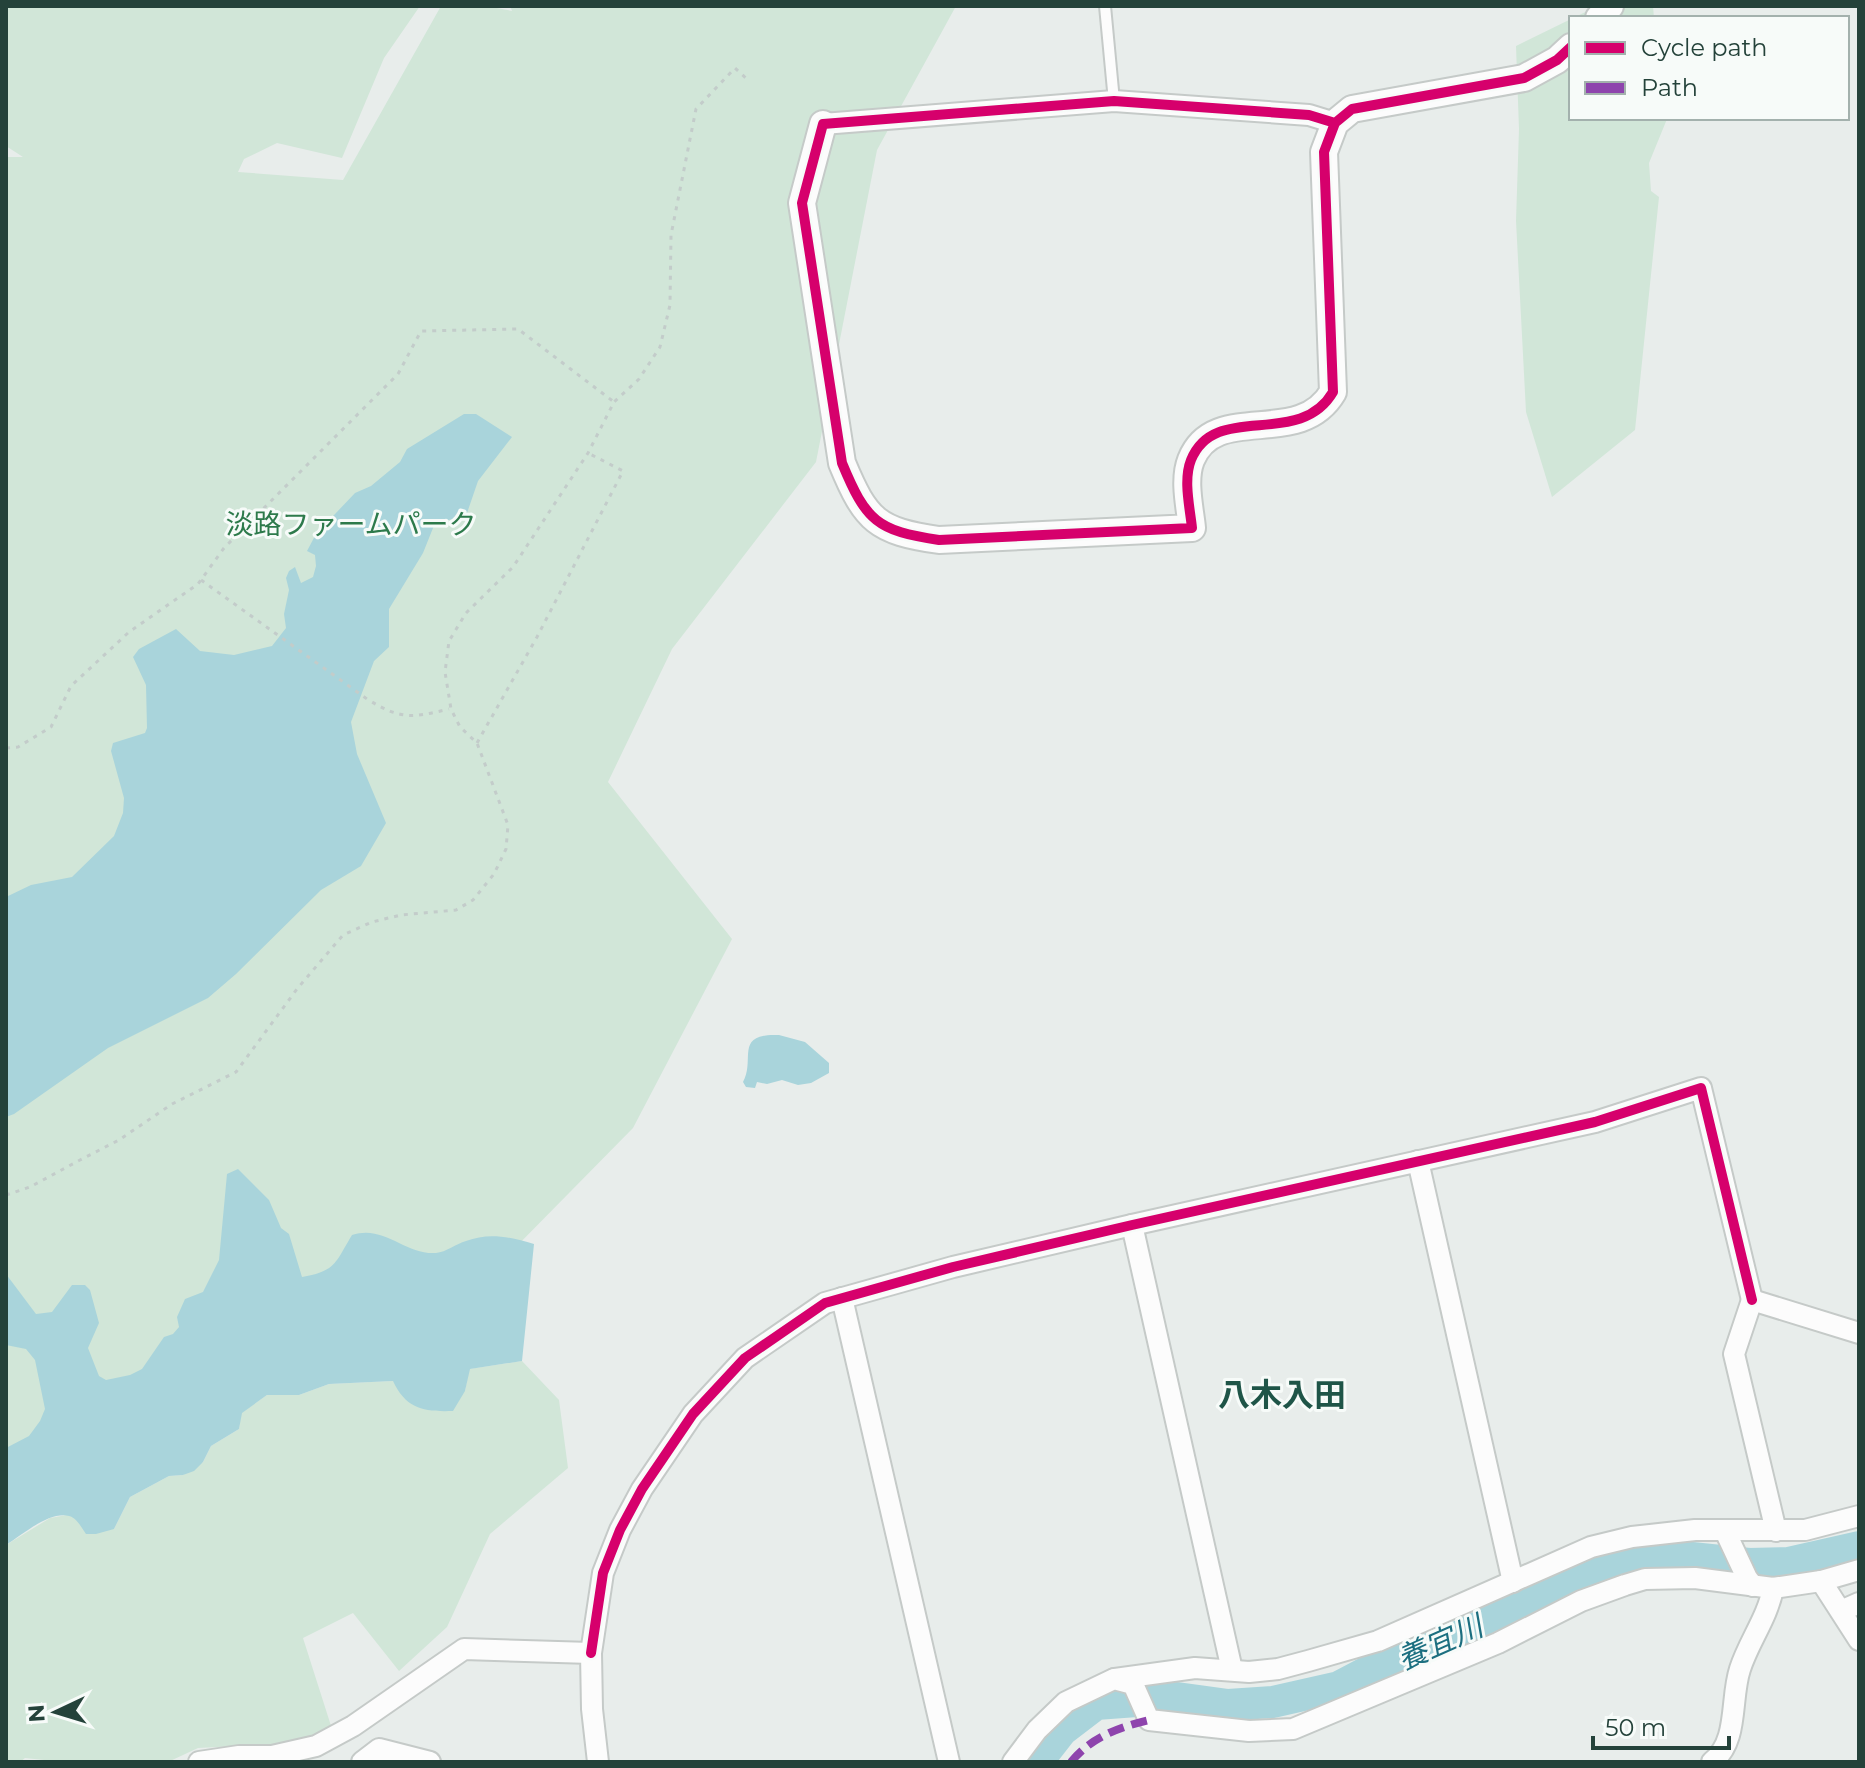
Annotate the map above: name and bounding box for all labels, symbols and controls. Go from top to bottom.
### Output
legend [1569,16,1849,120]
text: Cycle path [1641,33,1768,62]
text: Path [1641,73,1698,102]
park label: 淡路ファームパーク [225,507,477,541]
district label: 八木入田 [1218,1375,1346,1414]
water label: 養宜川 [1391,1606,1491,1678]
north arrow [16,1672,96,1752]
scale bar [1593,1700,1729,1750]
text: N [22,1704,51,1723]
text: 50 m [1605,1713,1666,1742]

